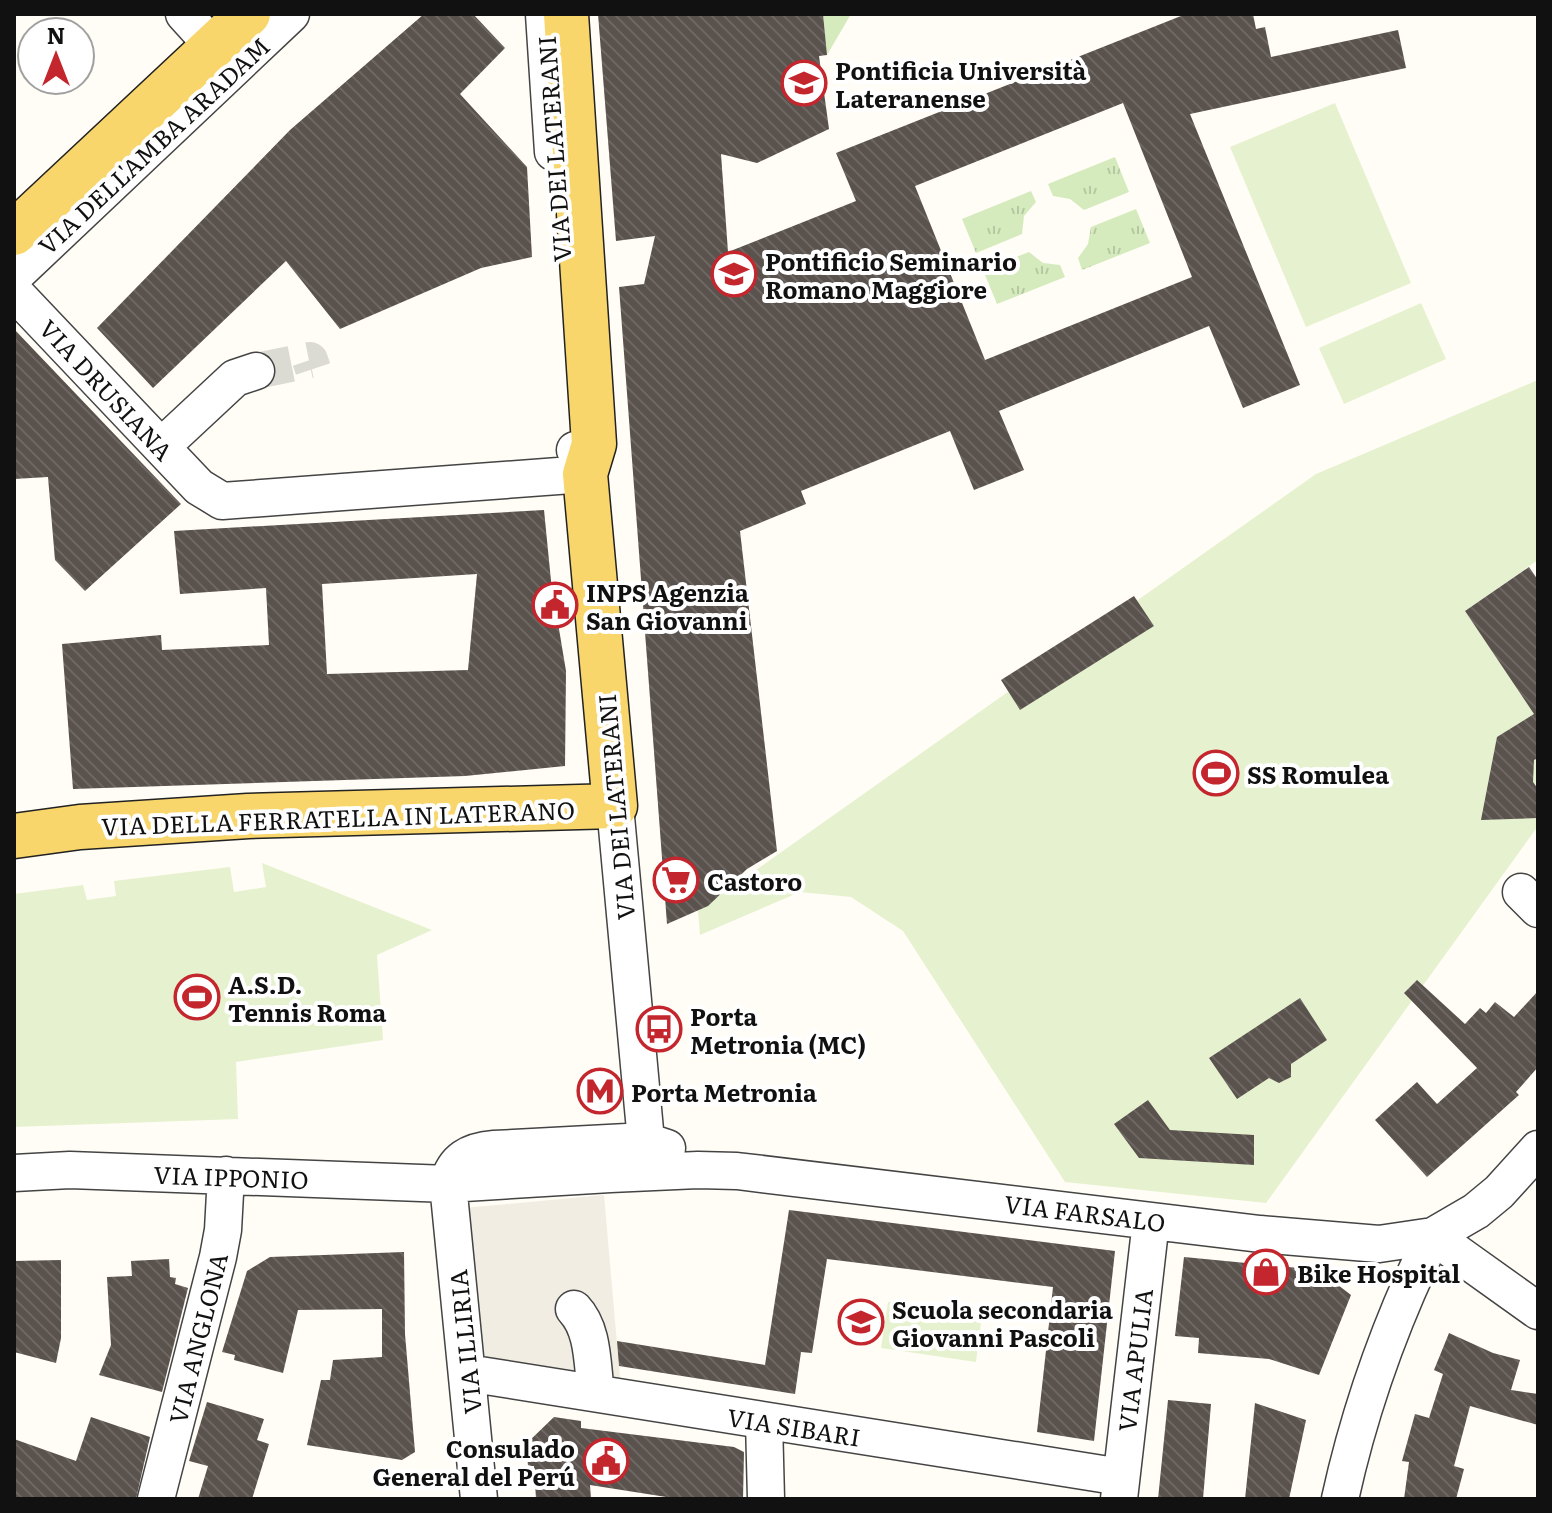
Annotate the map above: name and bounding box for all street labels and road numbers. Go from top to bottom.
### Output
street label: VIA DELL'AMBA ARADAM [29,28,277,262]
street label: VIA DEI LATERANI [528,35,578,263]
street label: VIA DRUSIANA [32,311,182,468]
street label: VIA DEI LATERANI [588,693,642,921]
street label: VIA DELLA FERRATELLA IN LATERANO [101,791,575,843]
street label: VIA IPPONIO [153,1156,309,1196]
street label: VIA FARSALO [1002,1185,1168,1239]
street label: VIA ANGLONA [159,1248,235,1427]
street label: VIA ILLIRIA [439,1268,489,1416]
street label: VIA APULIA [1108,1286,1160,1434]
street label: VIA SIBARI [725,1398,863,1454]

